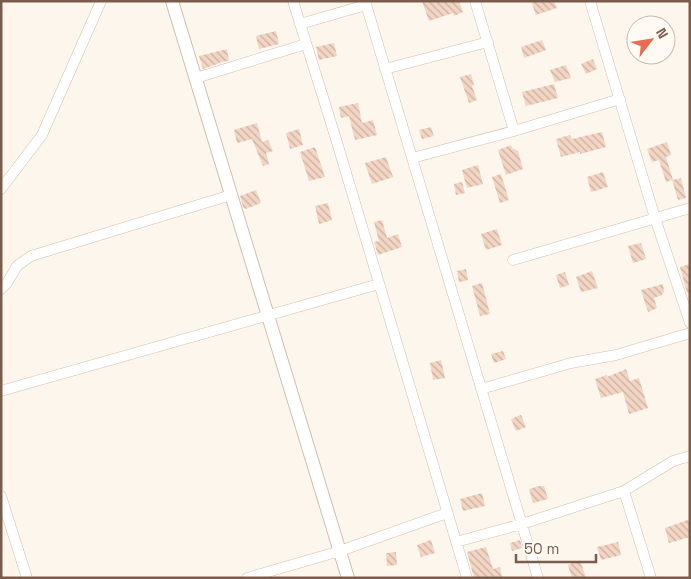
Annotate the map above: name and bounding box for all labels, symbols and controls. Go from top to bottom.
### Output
north arrow [626,15,676,65]
text: N [652,25,672,42]
scale bar [516,532,596,564]
text: 50 m [524,539,559,558]

